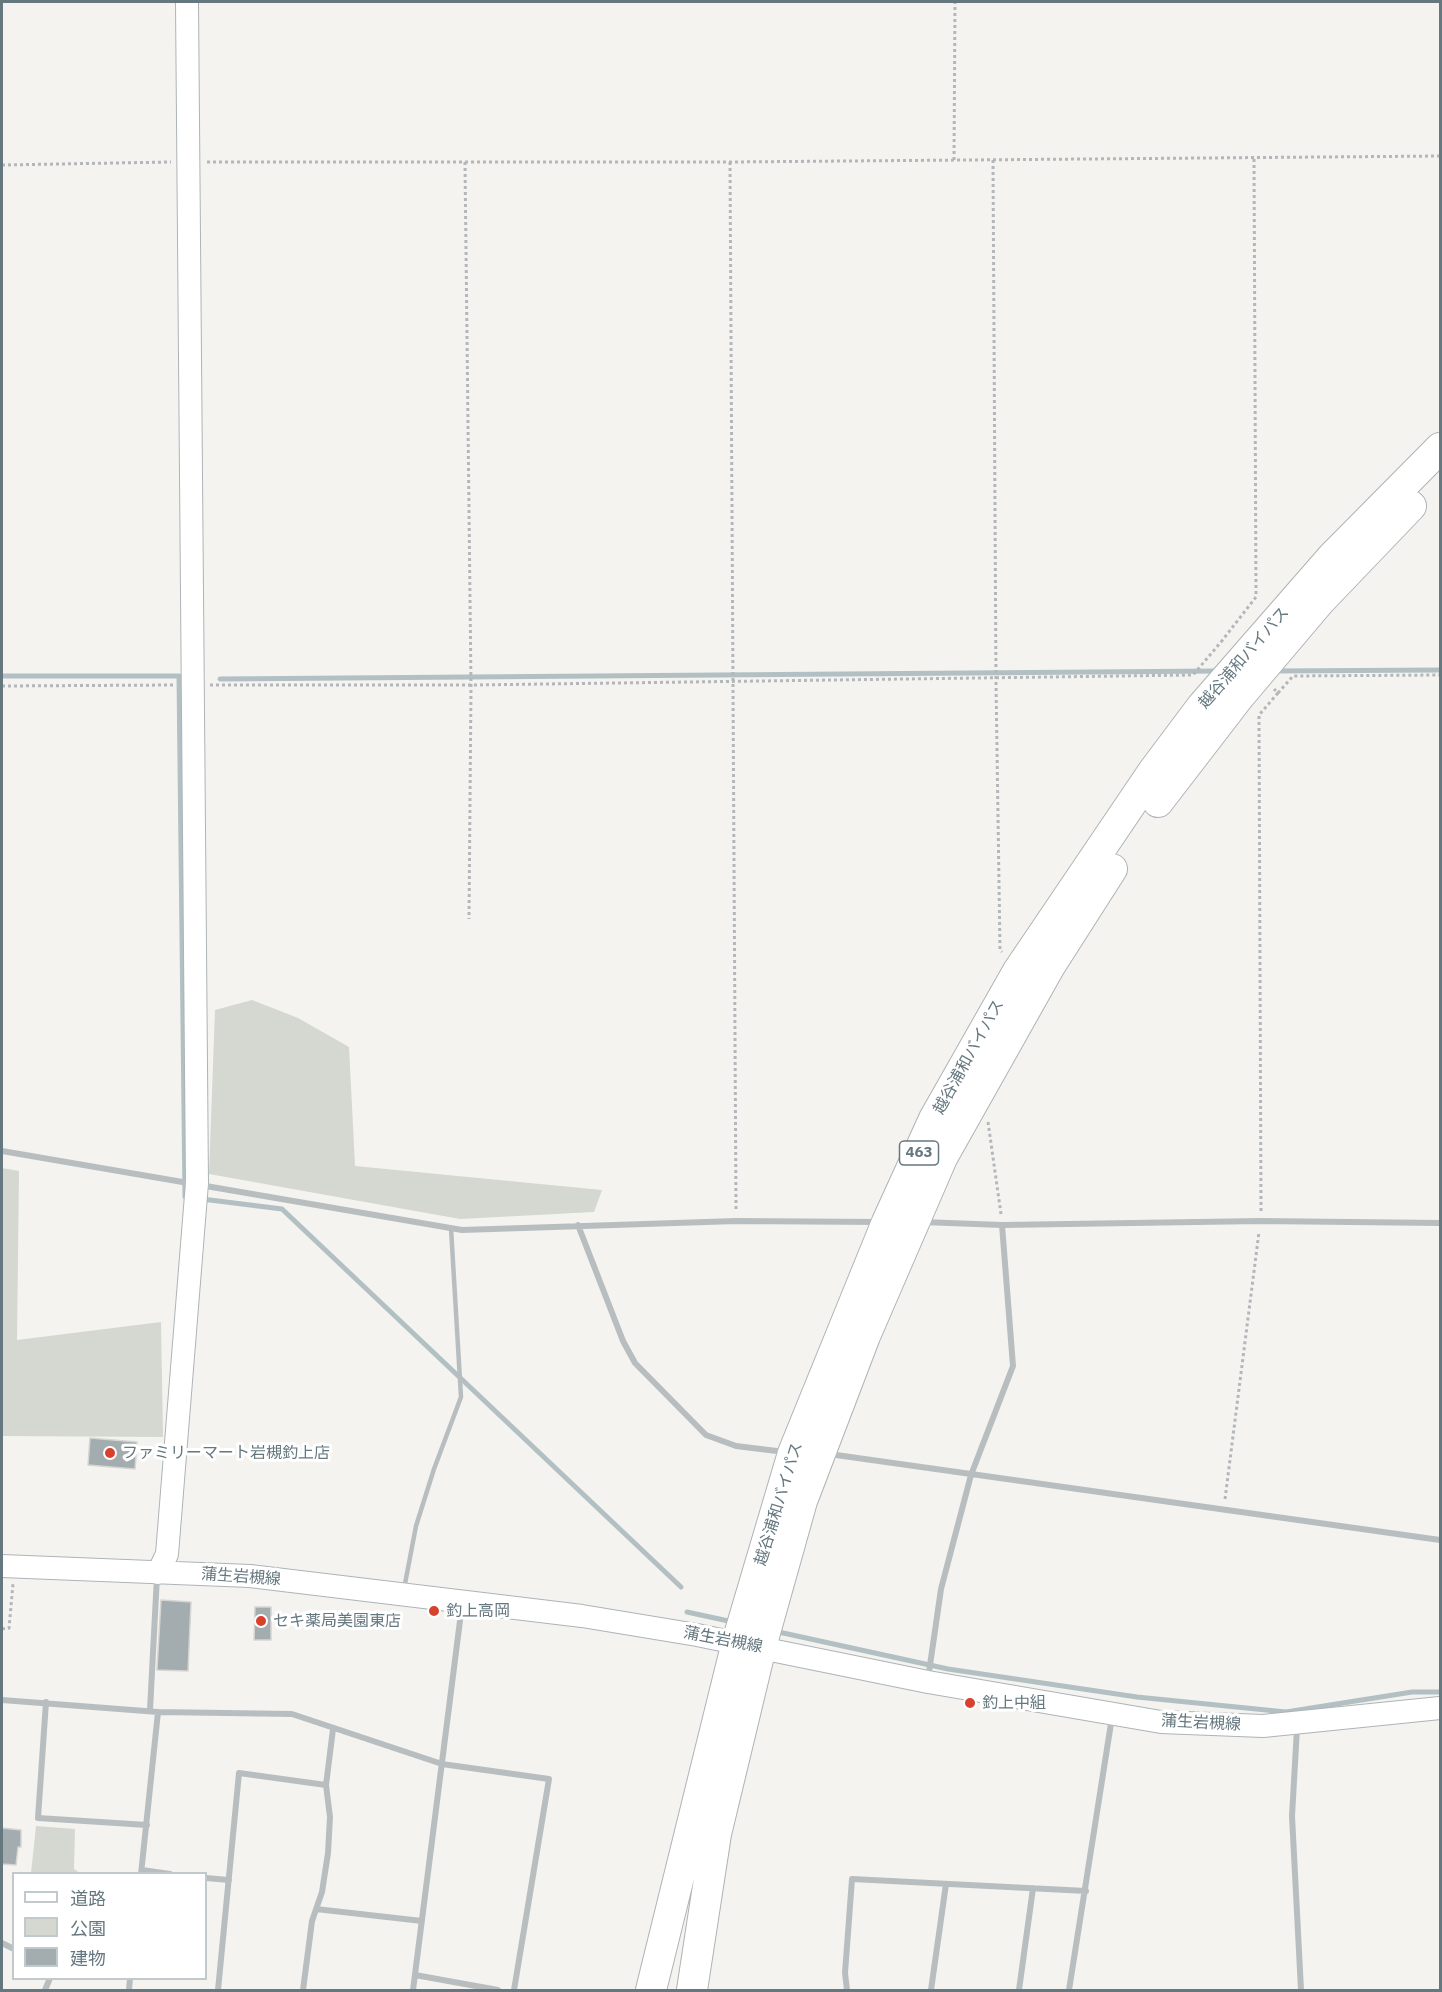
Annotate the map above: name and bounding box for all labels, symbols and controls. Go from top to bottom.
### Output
street label: 越谷浦和バイパス [1195,603,1293,713]
street label: 越谷浦和バイパス [930,996,1008,1118]
road number: 463 [900,1141,938,1165]
street label: 越谷浦和バイパス [751,1440,807,1568]
place label: ファミリーマート岩槻釣上店 [122,1443,330,1463]
marker: ファミリーマート岩槻釣上店 [103,1446,117,1460]
street label: 蒲生岩槻線 [200,1565,282,1589]
place label: 釣上高岡 [446,1601,510,1621]
marker: 釣上高岡 [427,1604,441,1618]
place label: セキ薬局美園東店 [273,1611,401,1631]
marker: セキ薬局美園東店 [254,1614,268,1628]
street label: 蒲生岩槻線 [682,1623,764,1657]
place label: 釣上中組 [982,1693,1046,1713]
marker: 釣上中組 [963,1696,977,1710]
street label: 蒲生岩槻線 [1161,1711,1241,1735]
legend [12,1872,207,1980]
text: 道路 [70,1887,106,1910]
text: 公園 [70,1917,106,1940]
text: 建物 [70,1947,106,1970]

